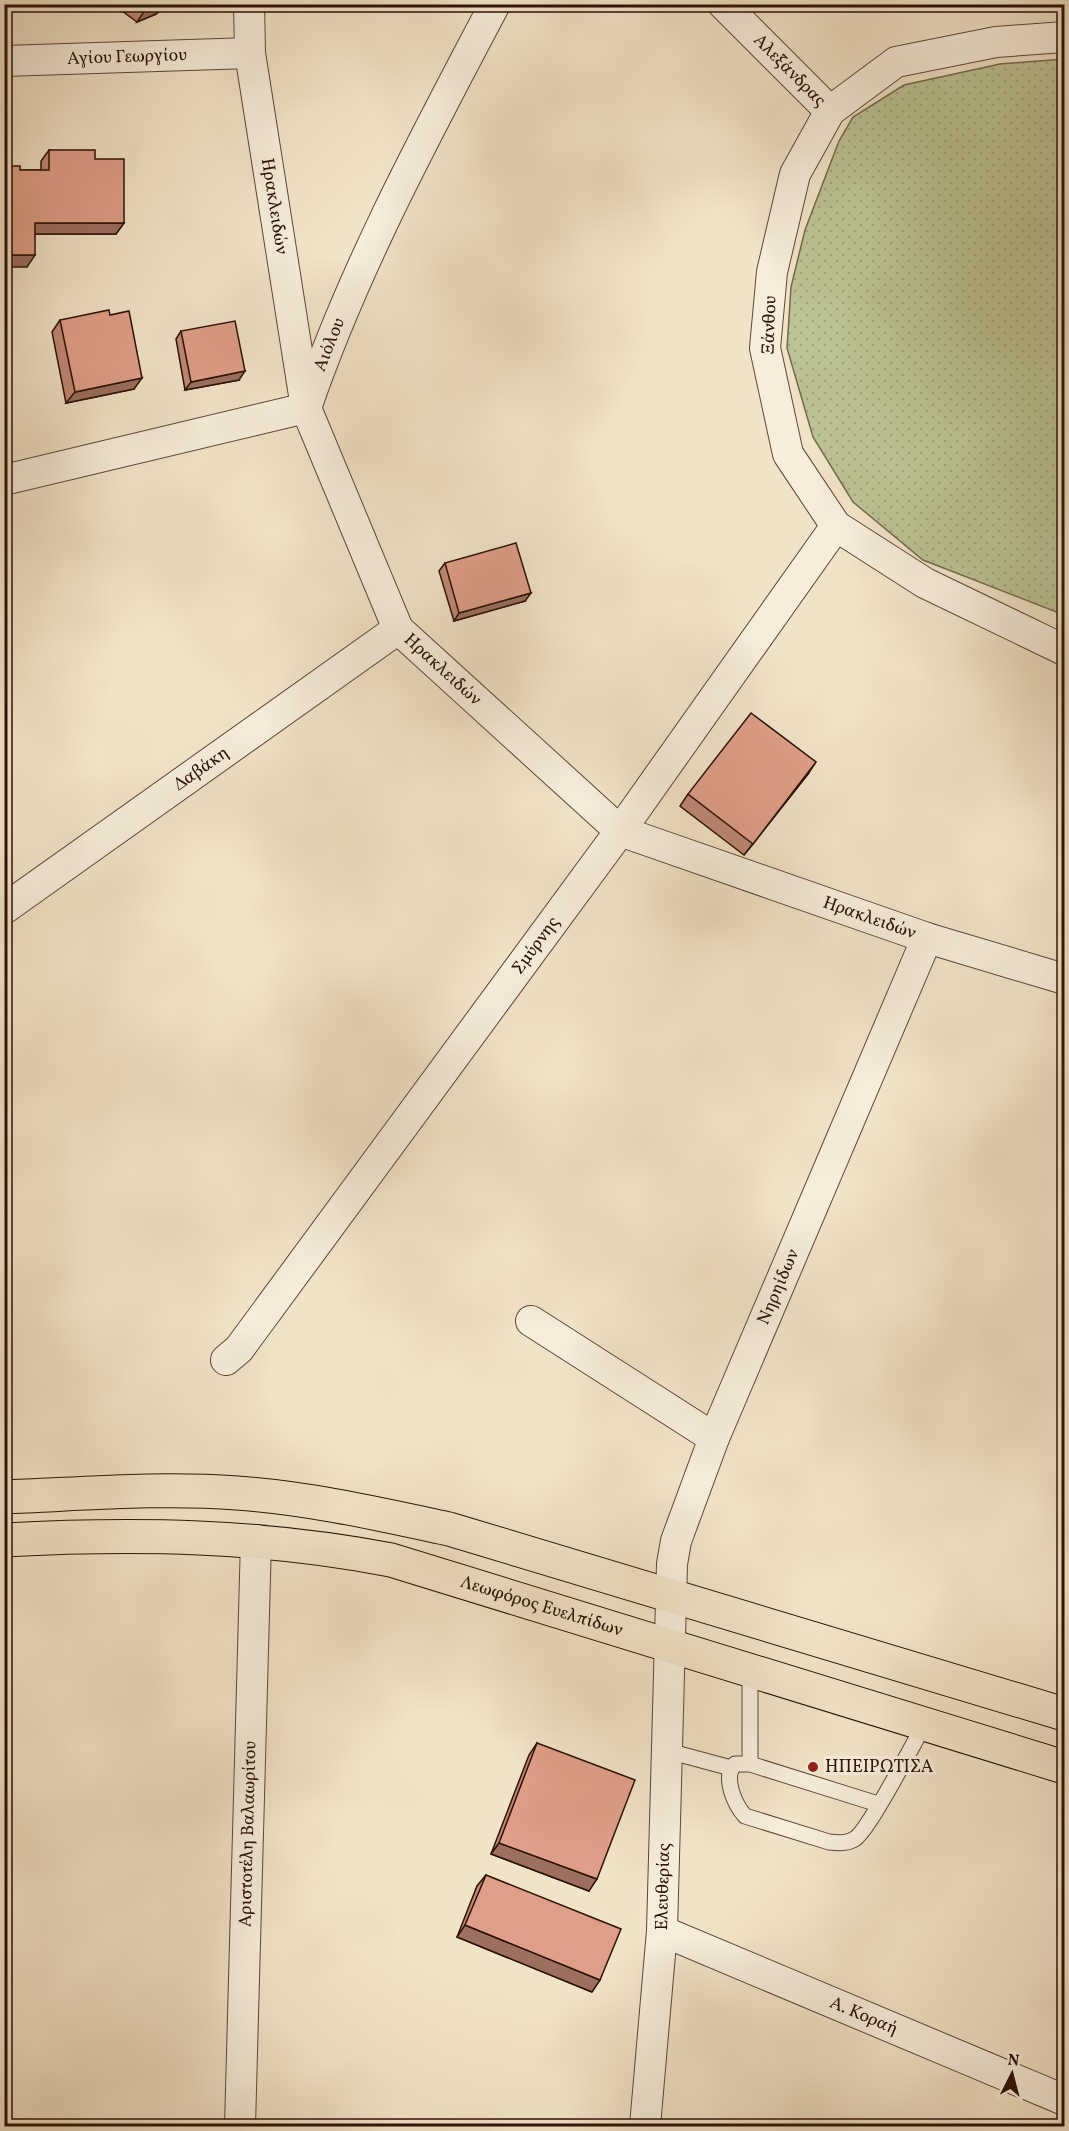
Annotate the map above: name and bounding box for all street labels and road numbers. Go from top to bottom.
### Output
street label: Αλεξάνδρας [747,28,832,113]
street label: Αγίου Γεωργίου [67,43,187,71]
street label: Ηρακλειδών [254,156,294,256]
street label: Ξάνθου [756,295,784,355]
street label: Αιόλου [308,314,351,375]
street label: Ηρακλειδών [398,628,487,712]
street label: Δαβάκη [168,740,234,797]
street label: Ηρακλειδών [819,890,920,946]
street label: Σμύρνης [506,911,566,980]
street label: Νηρηίδων [751,1245,806,1329]
street label: Λεωφόρος Ευελπίδων [457,1570,626,1643]
street label: Αριστοτέλη Βαλαωρίτου [233,1741,263,1928]
street label: Ελευθερίας [650,1843,677,1931]
street label: Α. Κοραή [826,1990,902,2041]

